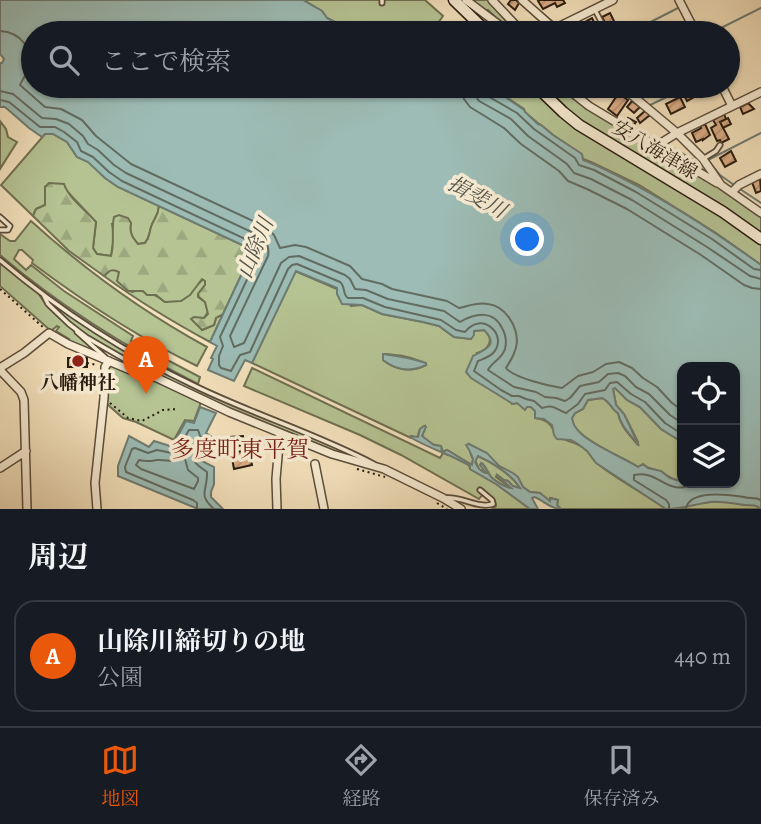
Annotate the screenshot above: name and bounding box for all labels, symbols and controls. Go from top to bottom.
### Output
search box [21,21,740,98]
icon: search [45,41,83,79]
text: ここで検索 [101,44,231,79]
street label: 安八海津線 [608,114,702,186]
water label: 揖斐川 [443,169,513,225]
water label: 山除川 [230,212,281,282]
your location [510,222,544,256]
pin: A [123,336,169,394]
marker: 八幡神社 [70,353,86,369]
map controls [677,362,740,488]
button: locate [677,362,740,425]
place label: 八幡神社 [40,370,116,396]
button: layers [677,425,740,488]
district label: 多度町東平賀 [171,434,309,465]
text: 周辺 [28,537,88,577]
text: 山除川締切りの地 [97,624,305,659]
text: A [46,641,60,672]
text: 440 m [674,641,731,672]
text: 公園 [97,662,143,693]
tab: 地図 [101,741,140,812]
tab: 経路 [342,741,381,812]
tab: 保存済み [583,741,660,812]

